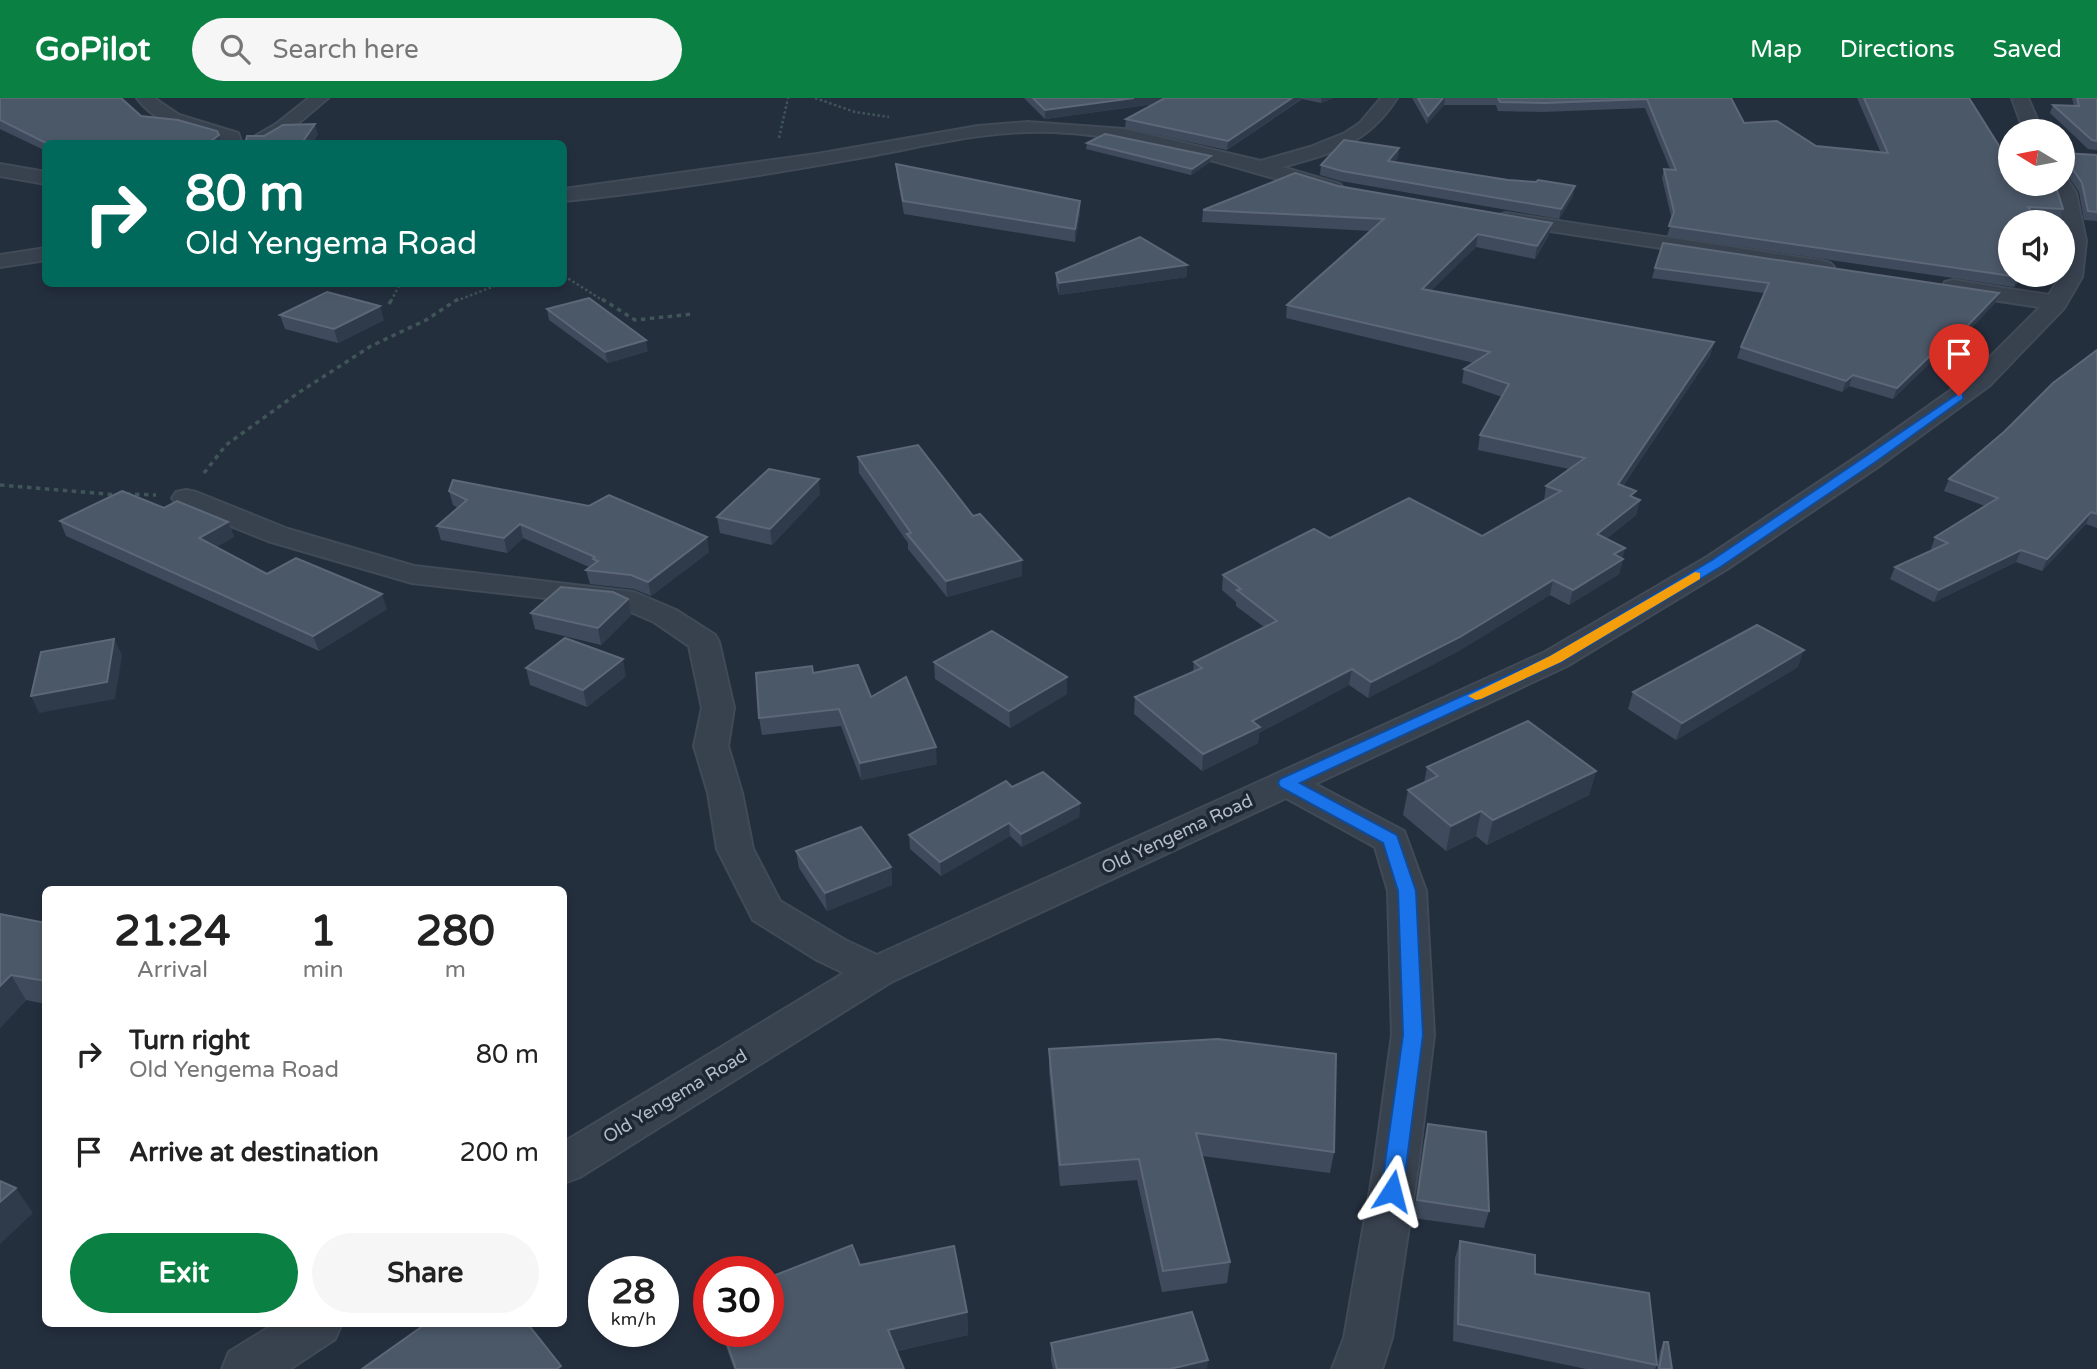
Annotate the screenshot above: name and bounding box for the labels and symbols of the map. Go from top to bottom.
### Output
north arrow [1998,119,2076,196]
pin [1929,324,1989,396]
street label: Old Yengema Road [1098,789,1256,879]
street label: Old Yengema Road [599,1044,751,1148]
position arrow [1355,1154,1429,1228]
speed limit sign: 30 [693,1256,784,1347]

